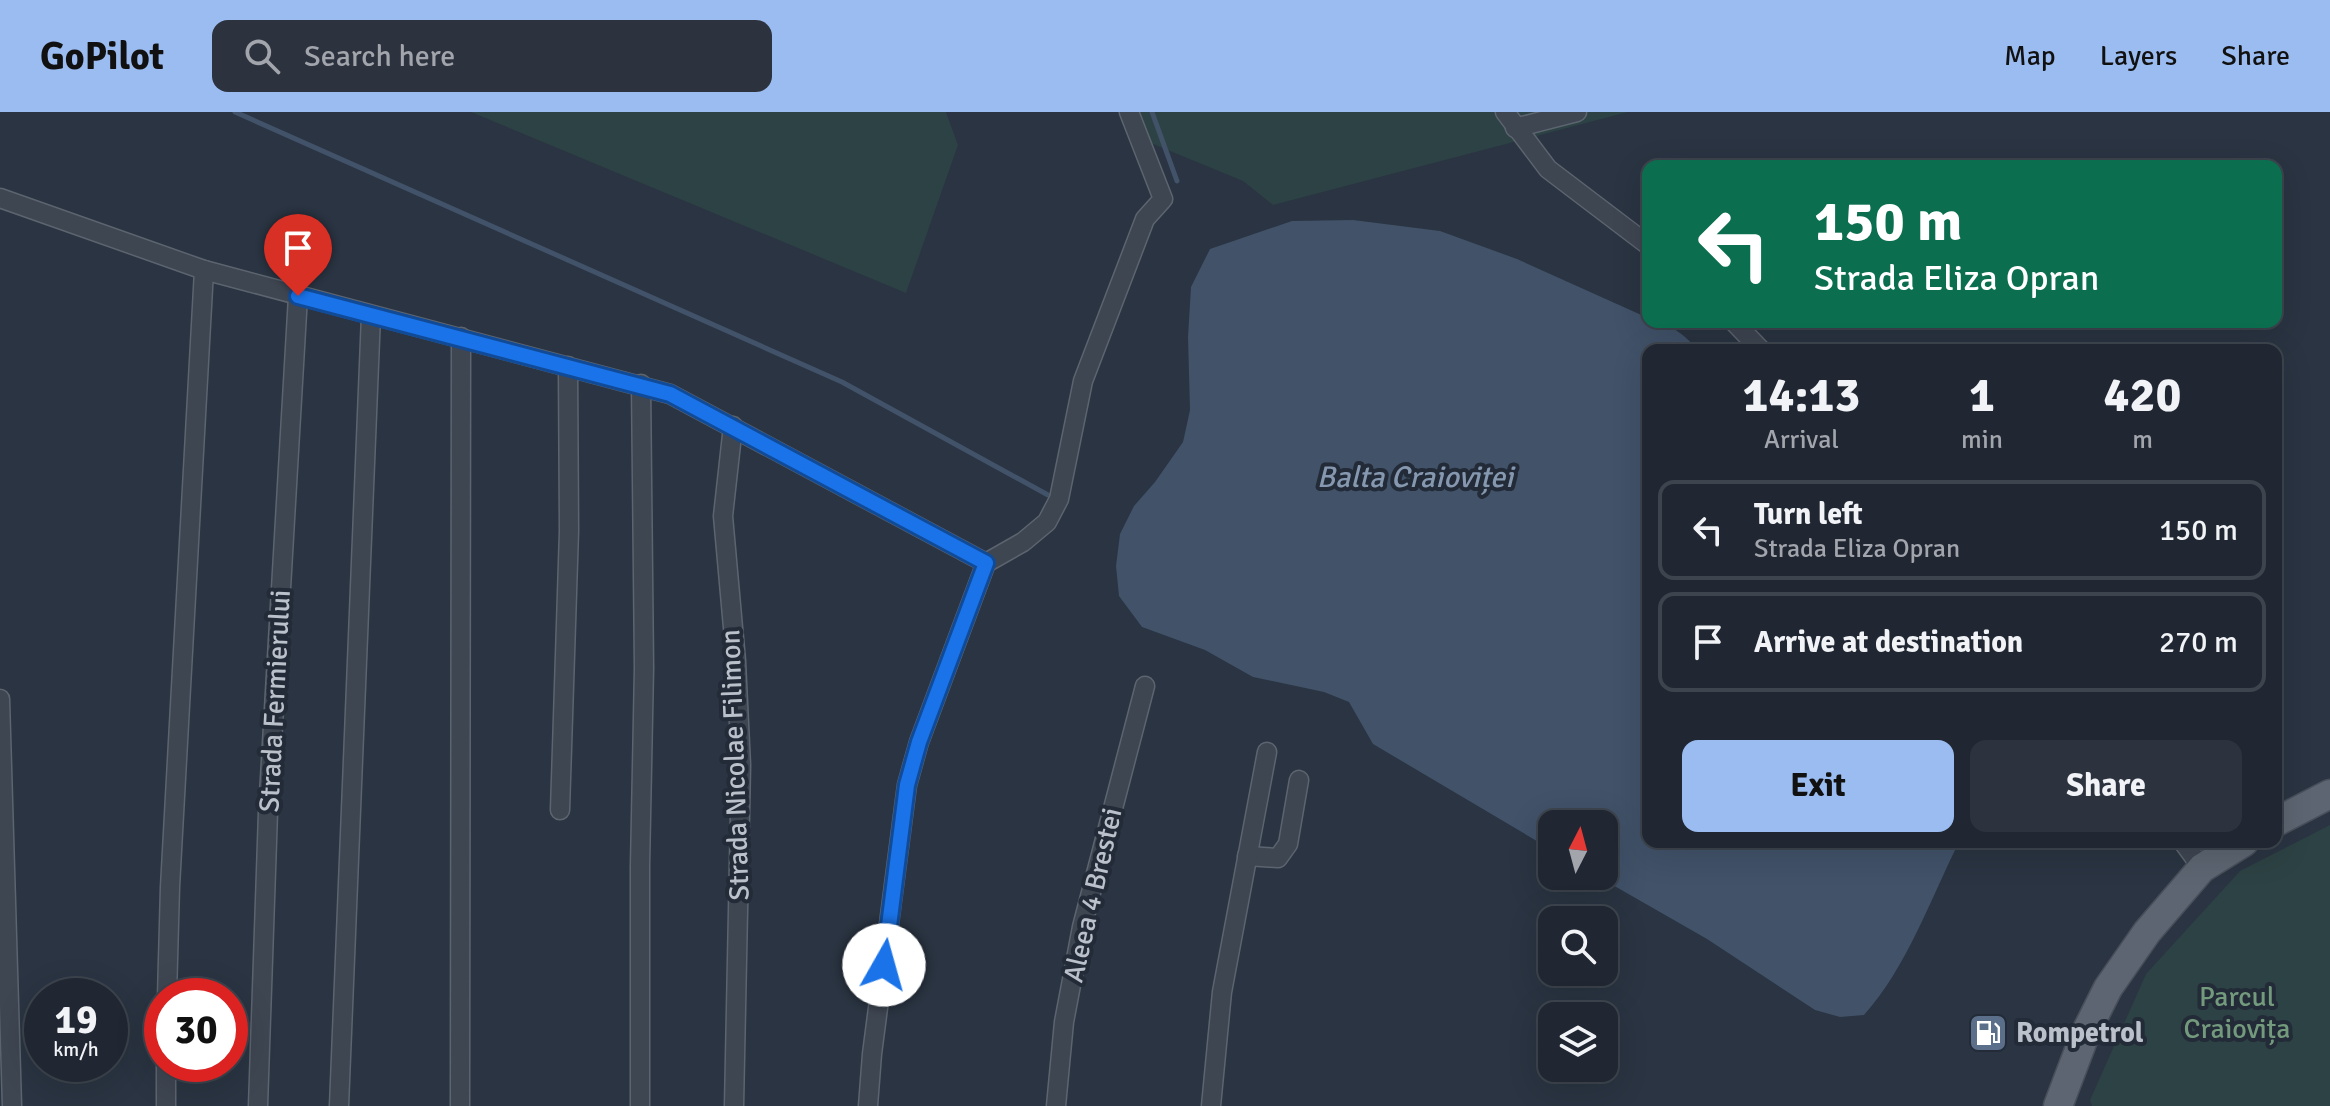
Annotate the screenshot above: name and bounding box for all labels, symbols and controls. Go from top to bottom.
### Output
search box [212,20,772,92]
text: GoPilot [40,33,164,80]
icon: search [240,34,284,78]
text: Search here [304,38,455,75]
text: Map [2004,39,2056,73]
text: Layers [2100,39,2177,73]
text: Share [2221,39,2290,73]
text: 150 m [1814,187,1962,256]
icon: left [1682,192,1786,296]
pin [264,214,332,296]
icon: arrive [276,226,320,270]
text: Strada Eliza Opran [1814,256,2099,301]
text: 14:13 [1743,366,1860,425]
text: 1 [1969,366,1995,425]
text: 420 [2104,366,2181,425]
text: Arrival [1764,424,1839,456]
text: min [1961,424,2003,456]
text: m [2132,424,2153,456]
water label: Balta Craioviței [1317,459,1516,496]
text: Turn left [1754,496,1863,533]
icon: left [1686,508,1730,552]
text: 150 m [2159,512,2238,549]
text: Strada Eliza Opran [1754,533,1960,565]
street label: Strada Fermierului [252,589,298,813]
icon: arrive [1686,620,1730,664]
text: Arrive at destination [1754,624,2023,661]
text: 270 m [2159,624,2238,661]
street label: Strada Nicolae Filimon [713,629,757,901]
button: Exit [1682,740,1954,832]
button: Share [1970,740,2242,832]
street label: Aleea 4 Brestei [1056,804,1130,986]
north arrow [1538,810,1618,890]
map controls [1538,810,1618,1082]
button: search [1538,906,1618,986]
position arrow [842,923,926,1007]
speed limit sign: 30 [144,978,248,1082]
park label: Parcul Craiovița [2183,980,2291,1046]
text: 19 [54,995,98,1045]
button: layers [1538,1002,1618,1082]
fuel station icon: Rompetrol [1967,1012,2009,1054]
place label: Rompetrol [2016,1016,2144,1050]
text: km/h [53,1037,99,1062]

